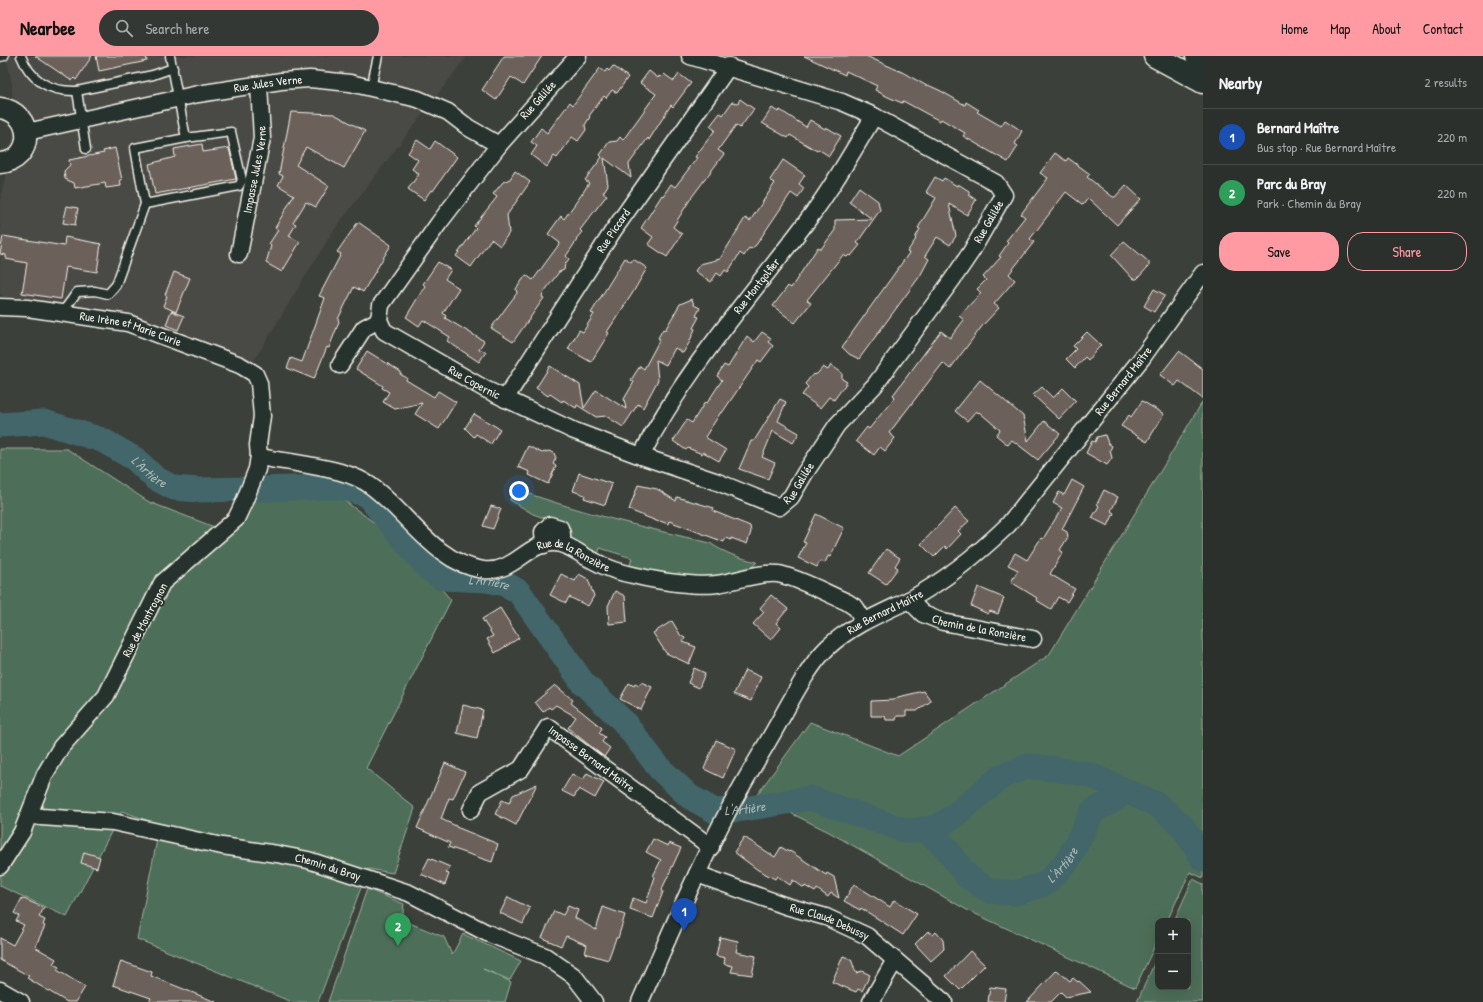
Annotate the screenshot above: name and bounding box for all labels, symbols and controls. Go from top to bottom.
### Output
search box [99,10,379,46]
text: Nearbee [20,15,75,41]
icon: search [113,17,135,39]
text: Search here [145,18,210,39]
text: Home [1281,19,1308,38]
text: Map [1330,19,1350,38]
text: About [1372,19,1401,38]
text: Contact [1423,19,1463,38]
street label: Rue Jules Verne [233,71,303,96]
text: Nearby [1219,71,1262,94]
text: 2 results [1425,73,1467,91]
street label: Rue Galilée [516,76,560,123]
text: Bernard Maître [1257,117,1339,138]
street label: Impasse Jules Verne [238,125,270,215]
text: 1 [1230,128,1234,146]
text: 220 m [1437,128,1467,146]
text: Bus stop · Rue Bernard Maître [1257,138,1396,156]
text: Parc du Bray [1257,173,1326,194]
text: 2 [1229,184,1235,202]
text: 220 m [1437,184,1467,202]
text: Park · Chemin du Bray [1257,194,1361,212]
street label: Rue Galilée [969,197,1007,246]
street label: Rue Piccard [592,205,634,256]
button: Save [1219,232,1339,271]
button: Share [1347,232,1467,271]
street label: Rue Montgolfier [729,254,784,317]
street label: Rue Irène et Marie Curie [79,307,184,350]
street label: Rue Bernard Maître [1090,343,1156,419]
street label: Rue Copernic [446,361,503,403]
water label: L'Artière [128,451,171,492]
street label: Rue Galilée [779,458,818,508]
your location [509,481,529,501]
street label: Rue de la Ronzière [534,534,613,576]
water label: L'Artière [468,570,514,594]
street label: Rue de Montrognon [118,580,171,660]
street label: Rue Bernard Maître [843,585,926,638]
street label: Chemin de la Ronzière [929,609,1028,646]
street label: Impasse Bernard Maître [545,721,639,796]
water label: L'Artière [724,796,767,819]
water label: L'Artière [1042,843,1082,886]
street label: Chemin du Bray [293,849,363,885]
pin: 1 [671,898,697,931]
street label: Rue Claude Debussy [788,899,872,944]
pin: 2 [385,913,411,946]
map controls [1155,918,1191,990]
button: + [1155,918,1191,954]
button: − [1155,954,1191,990]

